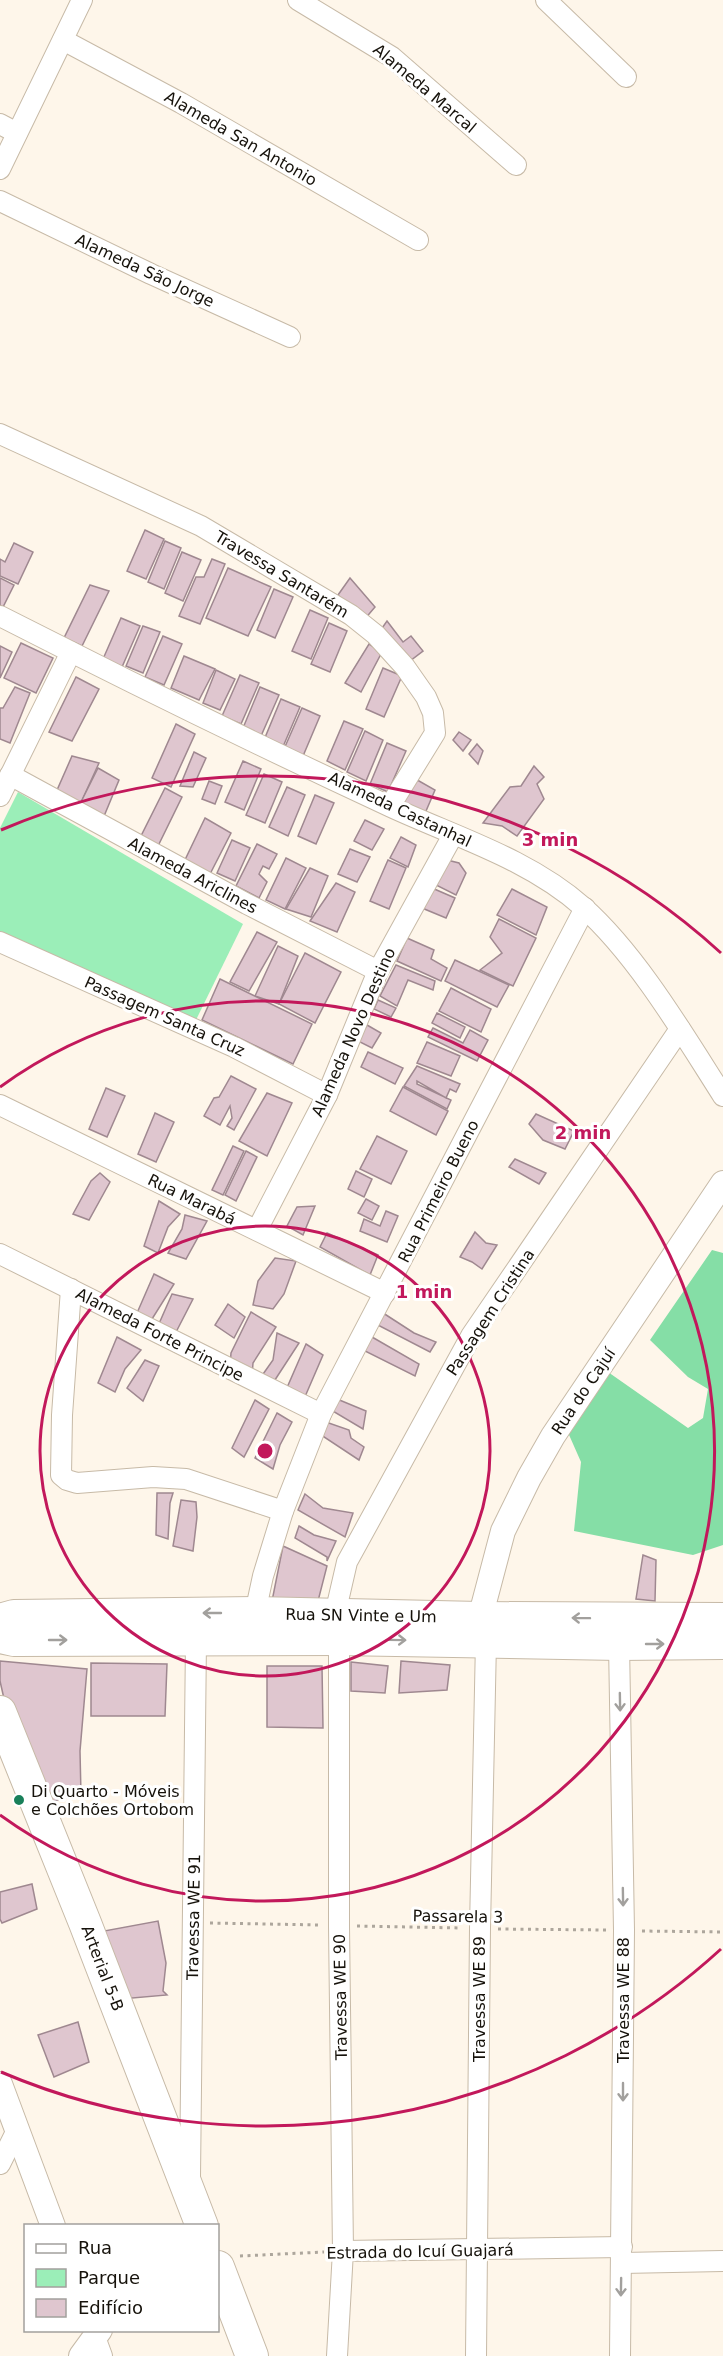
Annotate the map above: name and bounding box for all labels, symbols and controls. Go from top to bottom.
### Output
street label: Alameda Marcal [369,40,480,137]
street label: Alameda San Antonio [161,87,320,190]
street label: Alameda São Jorge [72,230,217,311]
street label: Travessa Santarém [211,526,352,622]
street label: Alameda Castanhal [325,768,474,851]
text: 3 min [522,829,578,850]
street label: Alameda Ariclines [125,833,261,918]
street label: Alameda Novo Destino [308,945,399,1120]
street label: Passagem Santa Cruz [82,973,248,1060]
street label: Rua Primeiro Bueno [394,1117,483,1266]
text: 2 min [555,1122,611,1143]
street label: Rua Marabá [145,1170,239,1229]
street label: Passagem Cristina [442,1245,538,1379]
text: 1 min [396,1281,452,1302]
street label: Alameda Forte Principe [73,1284,247,1385]
street label: Rua do Cajuí [547,1344,620,1438]
centre of rings [255,1441,275,1461]
street label: Rua SN Vinte e Um [285,1605,437,1626]
one-way arrow [202,1607,222,1619]
one-way arrow [571,1612,591,1624]
one-way arrow [48,1634,68,1646]
one-way arrow [387,1634,406,1646]
one-way arrow [644,1638,664,1650]
one-way arrow [614,1692,626,1712]
place label: Di Quarto - Móveis e Colchões Ortobom [31,1782,194,1819]
marker: Di Quarto - Móveis e Colchões Ortobom [12,1793,26,1807]
street label: Travessa WE 91 [183,1854,204,1981]
one-way arrow [617,1887,629,1907]
street label: Passarela 3 [412,1906,504,1927]
street label: Arterial 5-B [77,1923,128,2014]
street label: Travessa WE 90 [330,1934,351,2061]
street label: Travessa WE 89 [470,1936,489,2063]
street label: Travessa WE 88 [614,1937,633,2064]
one-way arrow [617,2082,629,2102]
legend [24,2224,219,2332]
text: Rua [78,2237,112,2258]
street label: Estrada do Icuí Guajará [326,2240,514,2263]
text: Parque [78,2267,140,2288]
one-way arrow [615,2277,627,2297]
text: Edifício [78,2297,143,2318]

